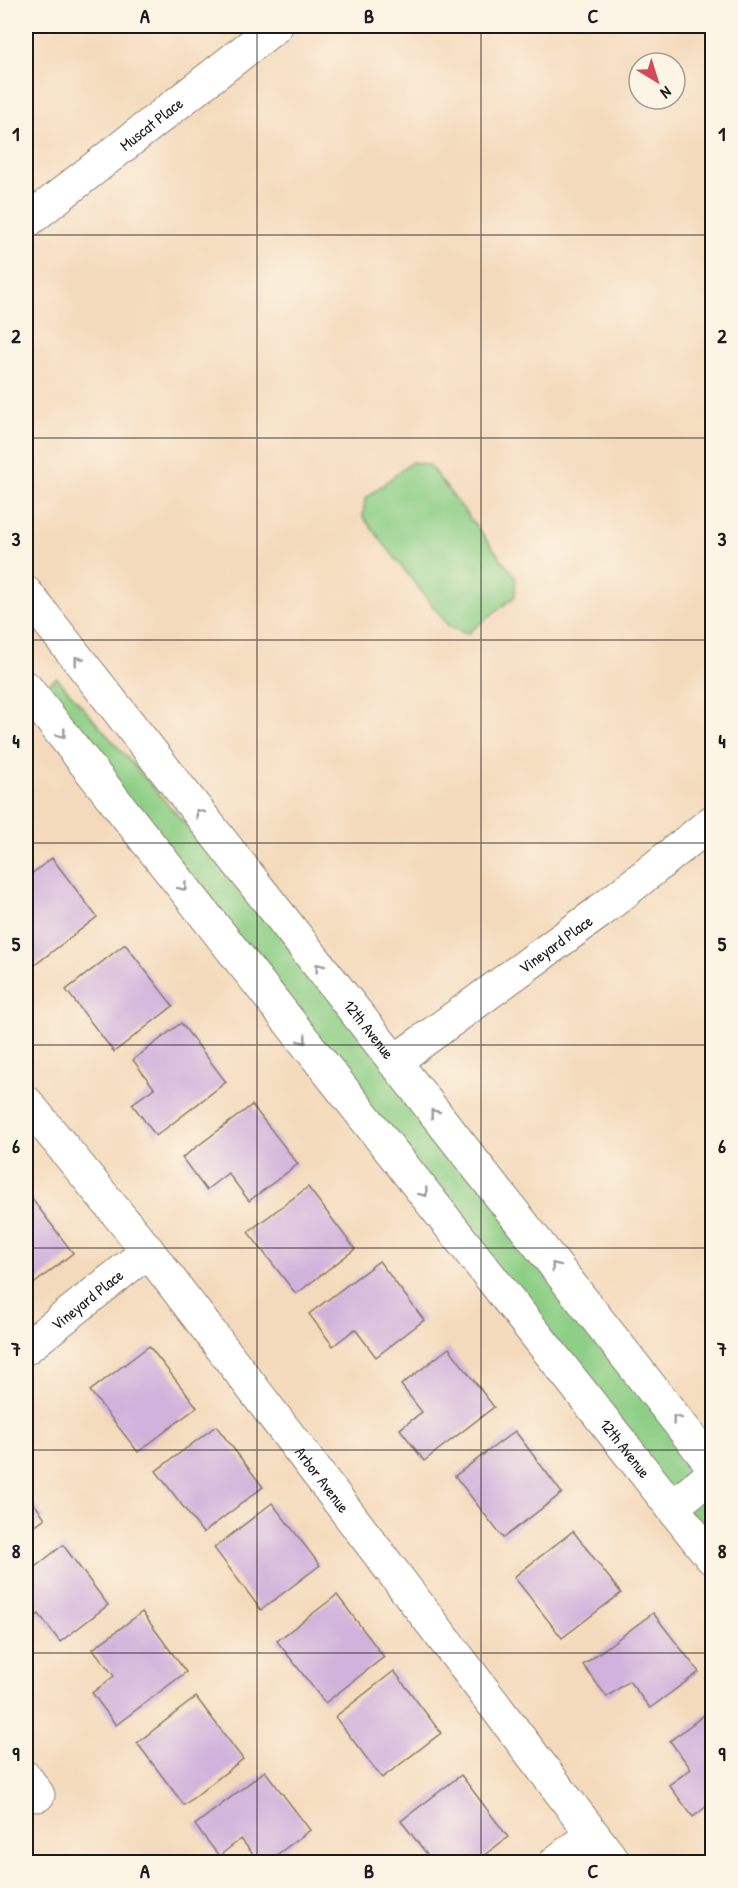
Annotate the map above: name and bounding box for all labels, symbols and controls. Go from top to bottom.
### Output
text: A [140,2,150,29]
text: B [364,2,374,29]
text: C [588,2,599,29]
north arrow [627,51,687,111]
text: N [656,82,676,104]
street label: Muscat Place [115,92,188,156]
text: 1 [12,120,20,147]
text: 1 [718,120,726,147]
text: 2 [11,322,21,349]
text: 2 [717,322,727,349]
text: 3 [12,525,21,552]
text: 3 [718,525,727,552]
one-way arrow [75,656,86,667]
text: 4 [12,727,20,754]
text: 4 [718,727,726,754]
one-way arrow [54,728,65,739]
one-way arrow [195,809,206,820]
one-way arrow [175,881,186,892]
street label: Vineyard Place [514,909,597,978]
text: 5 [12,930,21,957]
text: 5 [718,930,727,957]
one-way arrow [315,962,326,973]
street label: 12th Avenue [339,995,400,1064]
one-way arrow [296,1034,307,1045]
one-way arrow [431,1109,442,1120]
text: 6 [12,1132,20,1159]
text: 6 [718,1132,726,1159]
one-way arrow [417,1187,428,1198]
one-way arrow [552,1262,563,1273]
street label: Vineyard Place [46,1264,128,1335]
text: 7 [10,1335,21,1362]
text: 7 [716,1335,727,1362]
street label: 12th Avenue [595,1414,656,1483]
one-way arrow [673,1415,684,1426]
street label: Arbor Avenue [290,1442,355,1518]
text: 8 [12,1537,21,1564]
text: 8 [718,1537,727,1564]
text: 9 [12,1740,20,1767]
text: 9 [718,1740,726,1767]
text: A [140,1857,150,1884]
text: B [364,1857,374,1884]
text: C [588,1857,599,1884]

